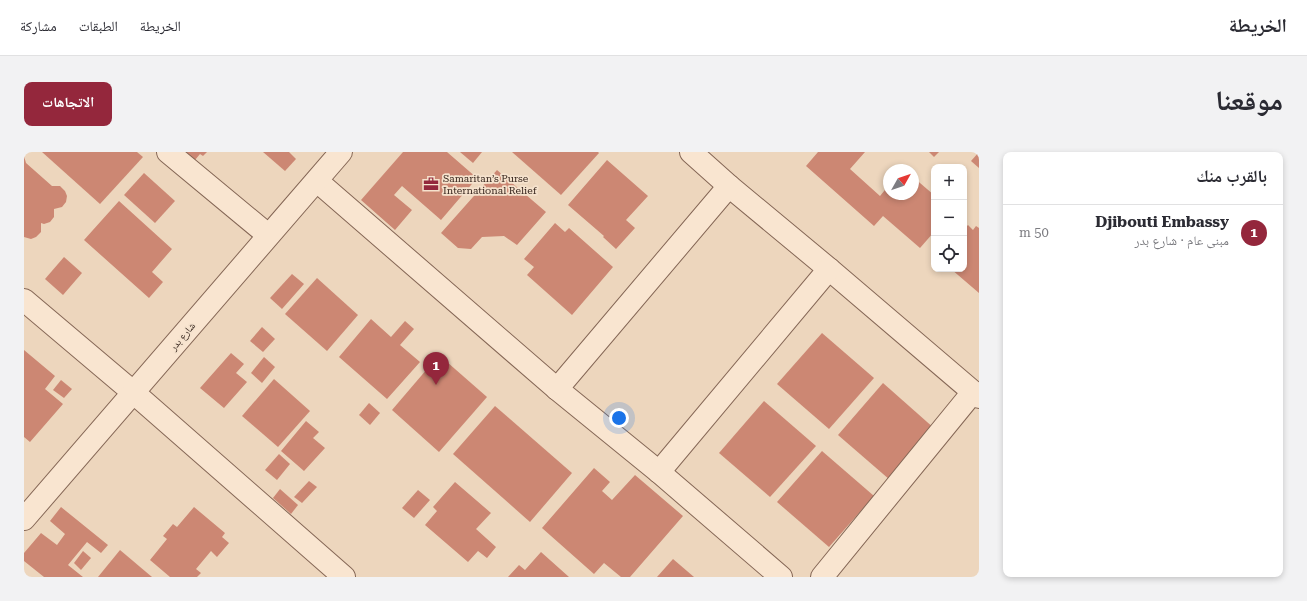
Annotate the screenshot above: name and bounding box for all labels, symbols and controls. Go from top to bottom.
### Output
text: الخريطة [1229,14,1287,37]
text: مشاركة [20,18,57,34]
text: الطبقات [79,18,118,34]
text: الخريطة [140,18,181,34]
button: الاتجاهات [24,82,112,126]
text: موقعنا [1215,84,1283,117]
north arrow [883,164,919,200]
map controls [931,164,967,272]
button: + [931,164,967,200]
text: بالقرب منك [1196,166,1267,186]
place label: Samaritan’s Purse International Relief [443,173,538,196]
office icon: Samaritan’s Purse International Relief [422,175,440,193]
button: − [931,200,967,236]
text: Djibouti Embassy [1095,213,1229,231]
text: 50 m [1019,225,1049,240]
text: 1 [1250,225,1258,240]
text: مبنى عام · شارع بدر [1134,233,1229,248]
button: locate [931,236,967,272]
street label: شارع بدر [167,320,198,354]
pin: 1 [423,352,449,385]
your location [609,408,629,428]

